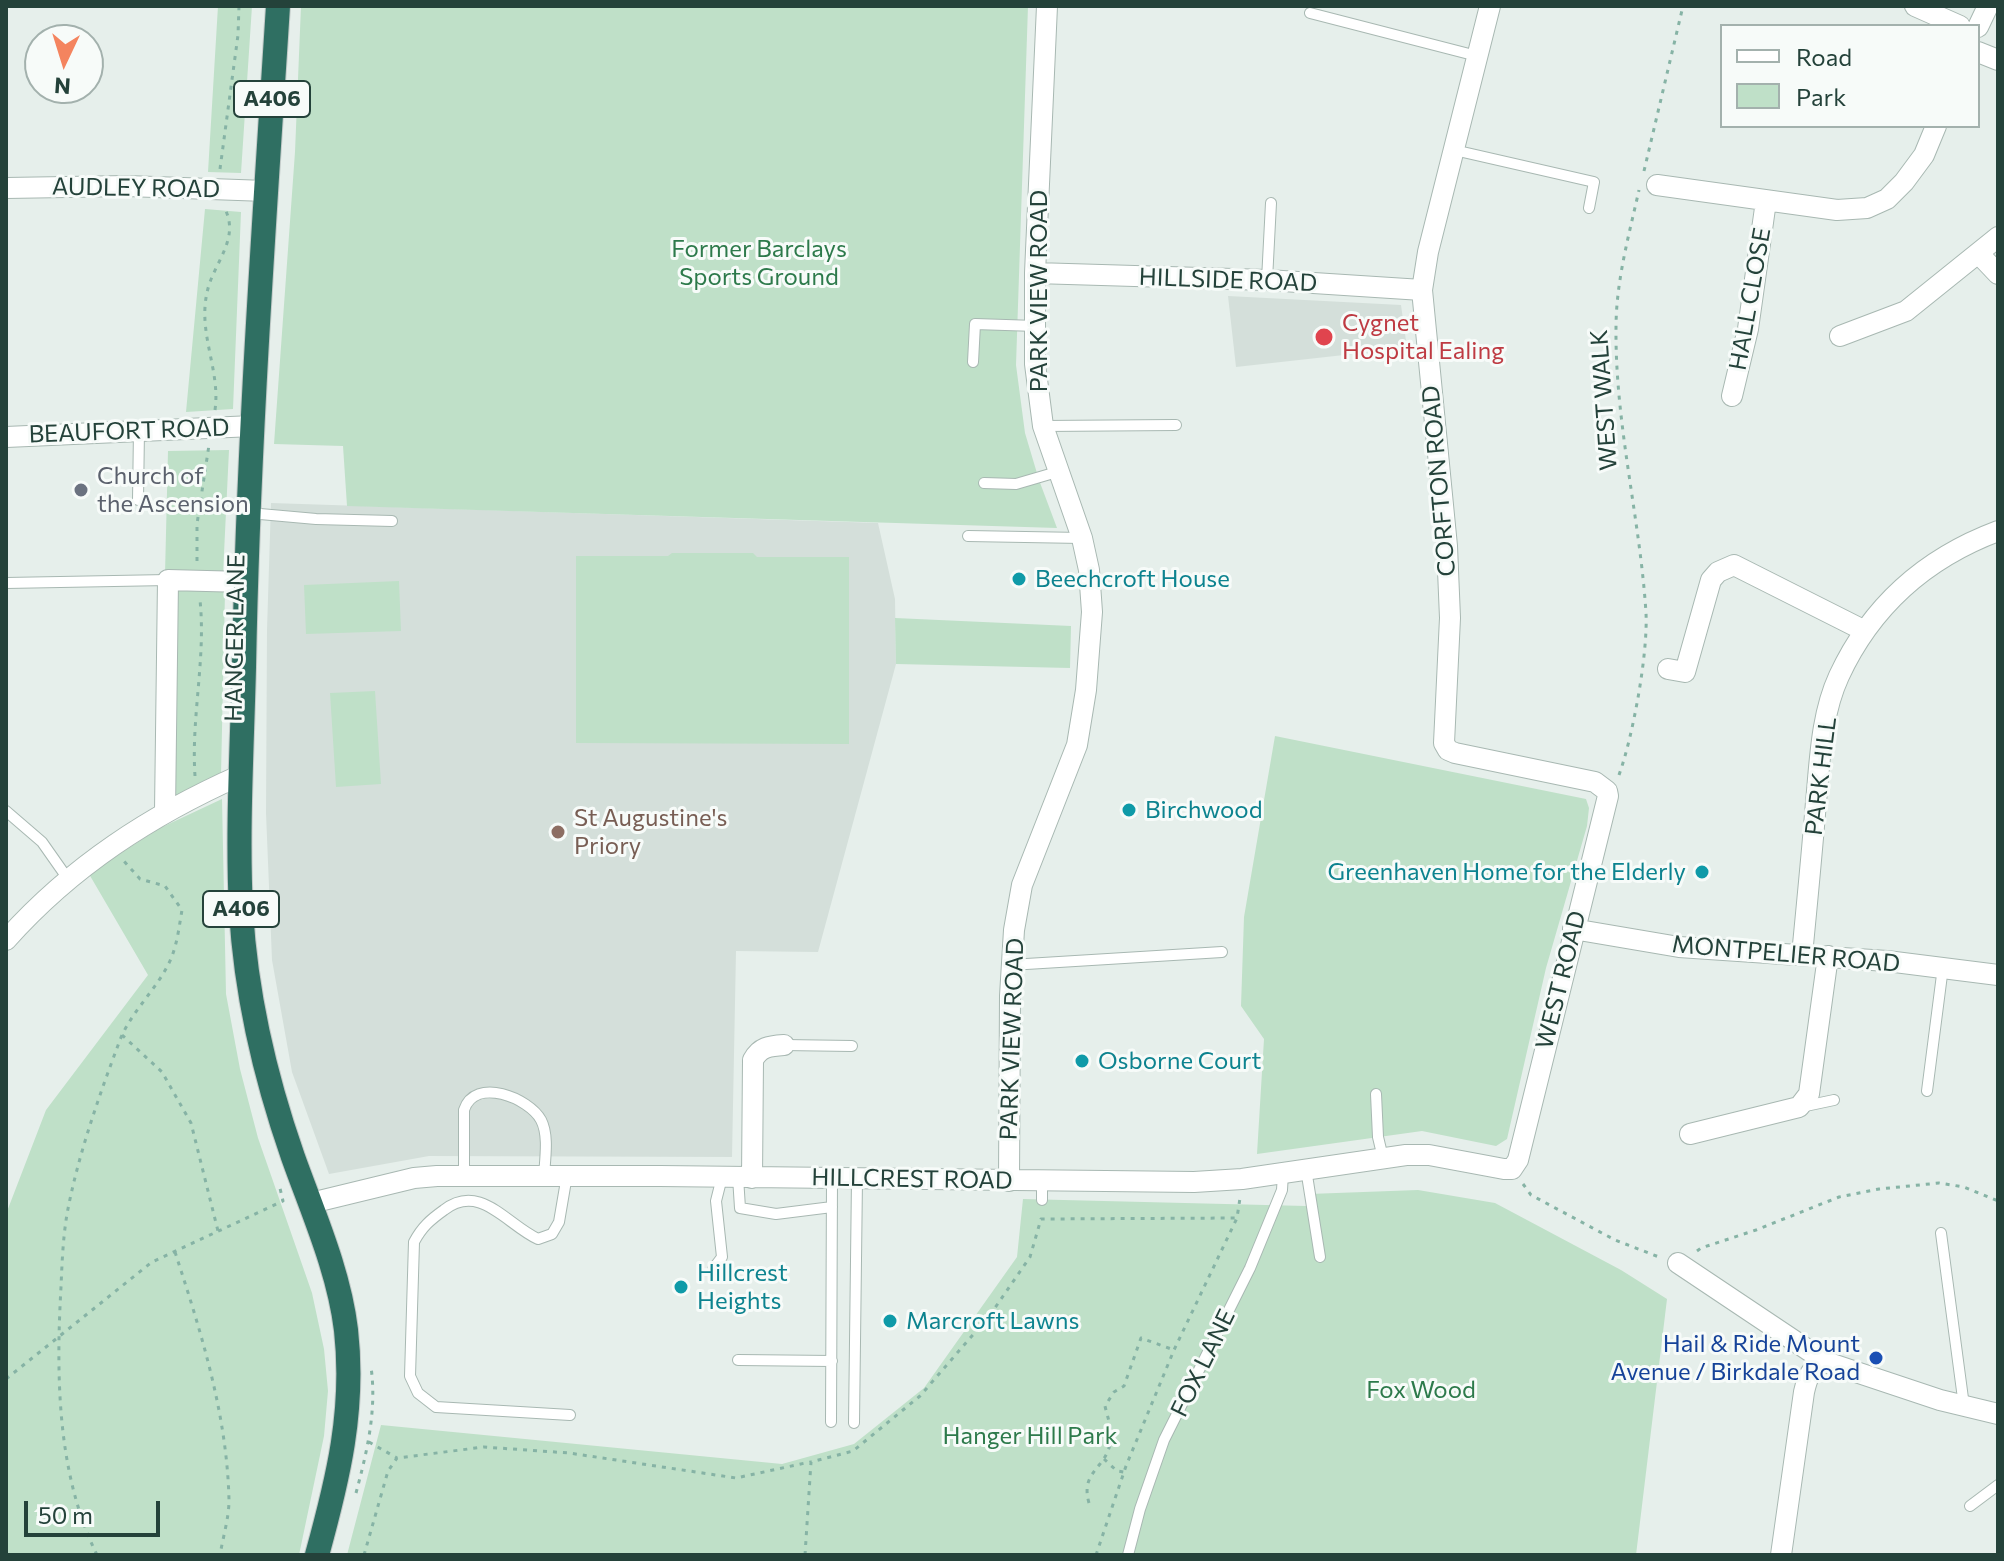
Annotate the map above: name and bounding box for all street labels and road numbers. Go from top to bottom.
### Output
road number: A406 [234,81,310,117]
street label: AUDLEY ROAD [52,172,220,204]
street label: PARK VIEW ROAD [1025,190,1053,392]
street label: HALL CLOSE [1723,225,1777,373]
street label: HILLSIDE ROAD [1138,262,1318,298]
street label: WEST WALK [1585,328,1623,472]
street label: CORFTON ROAD [1416,384,1462,578]
street label: BEAUFORT ROAD [28,413,230,449]
street label: HANGER LANE [219,554,251,722]
street label: PARK HILL [1799,715,1843,837]
road number: A406 [203,891,279,927]
street label: WEST ROAD [1530,908,1592,1052]
street label: MONTPELIER ROAD [1671,930,1901,978]
street label: PARK VIEW ROAD [994,937,1030,1141]
street label: HILLCREST ROAD [811,1163,1013,1195]
street label: FOX LANE [1165,1305,1241,1421]

